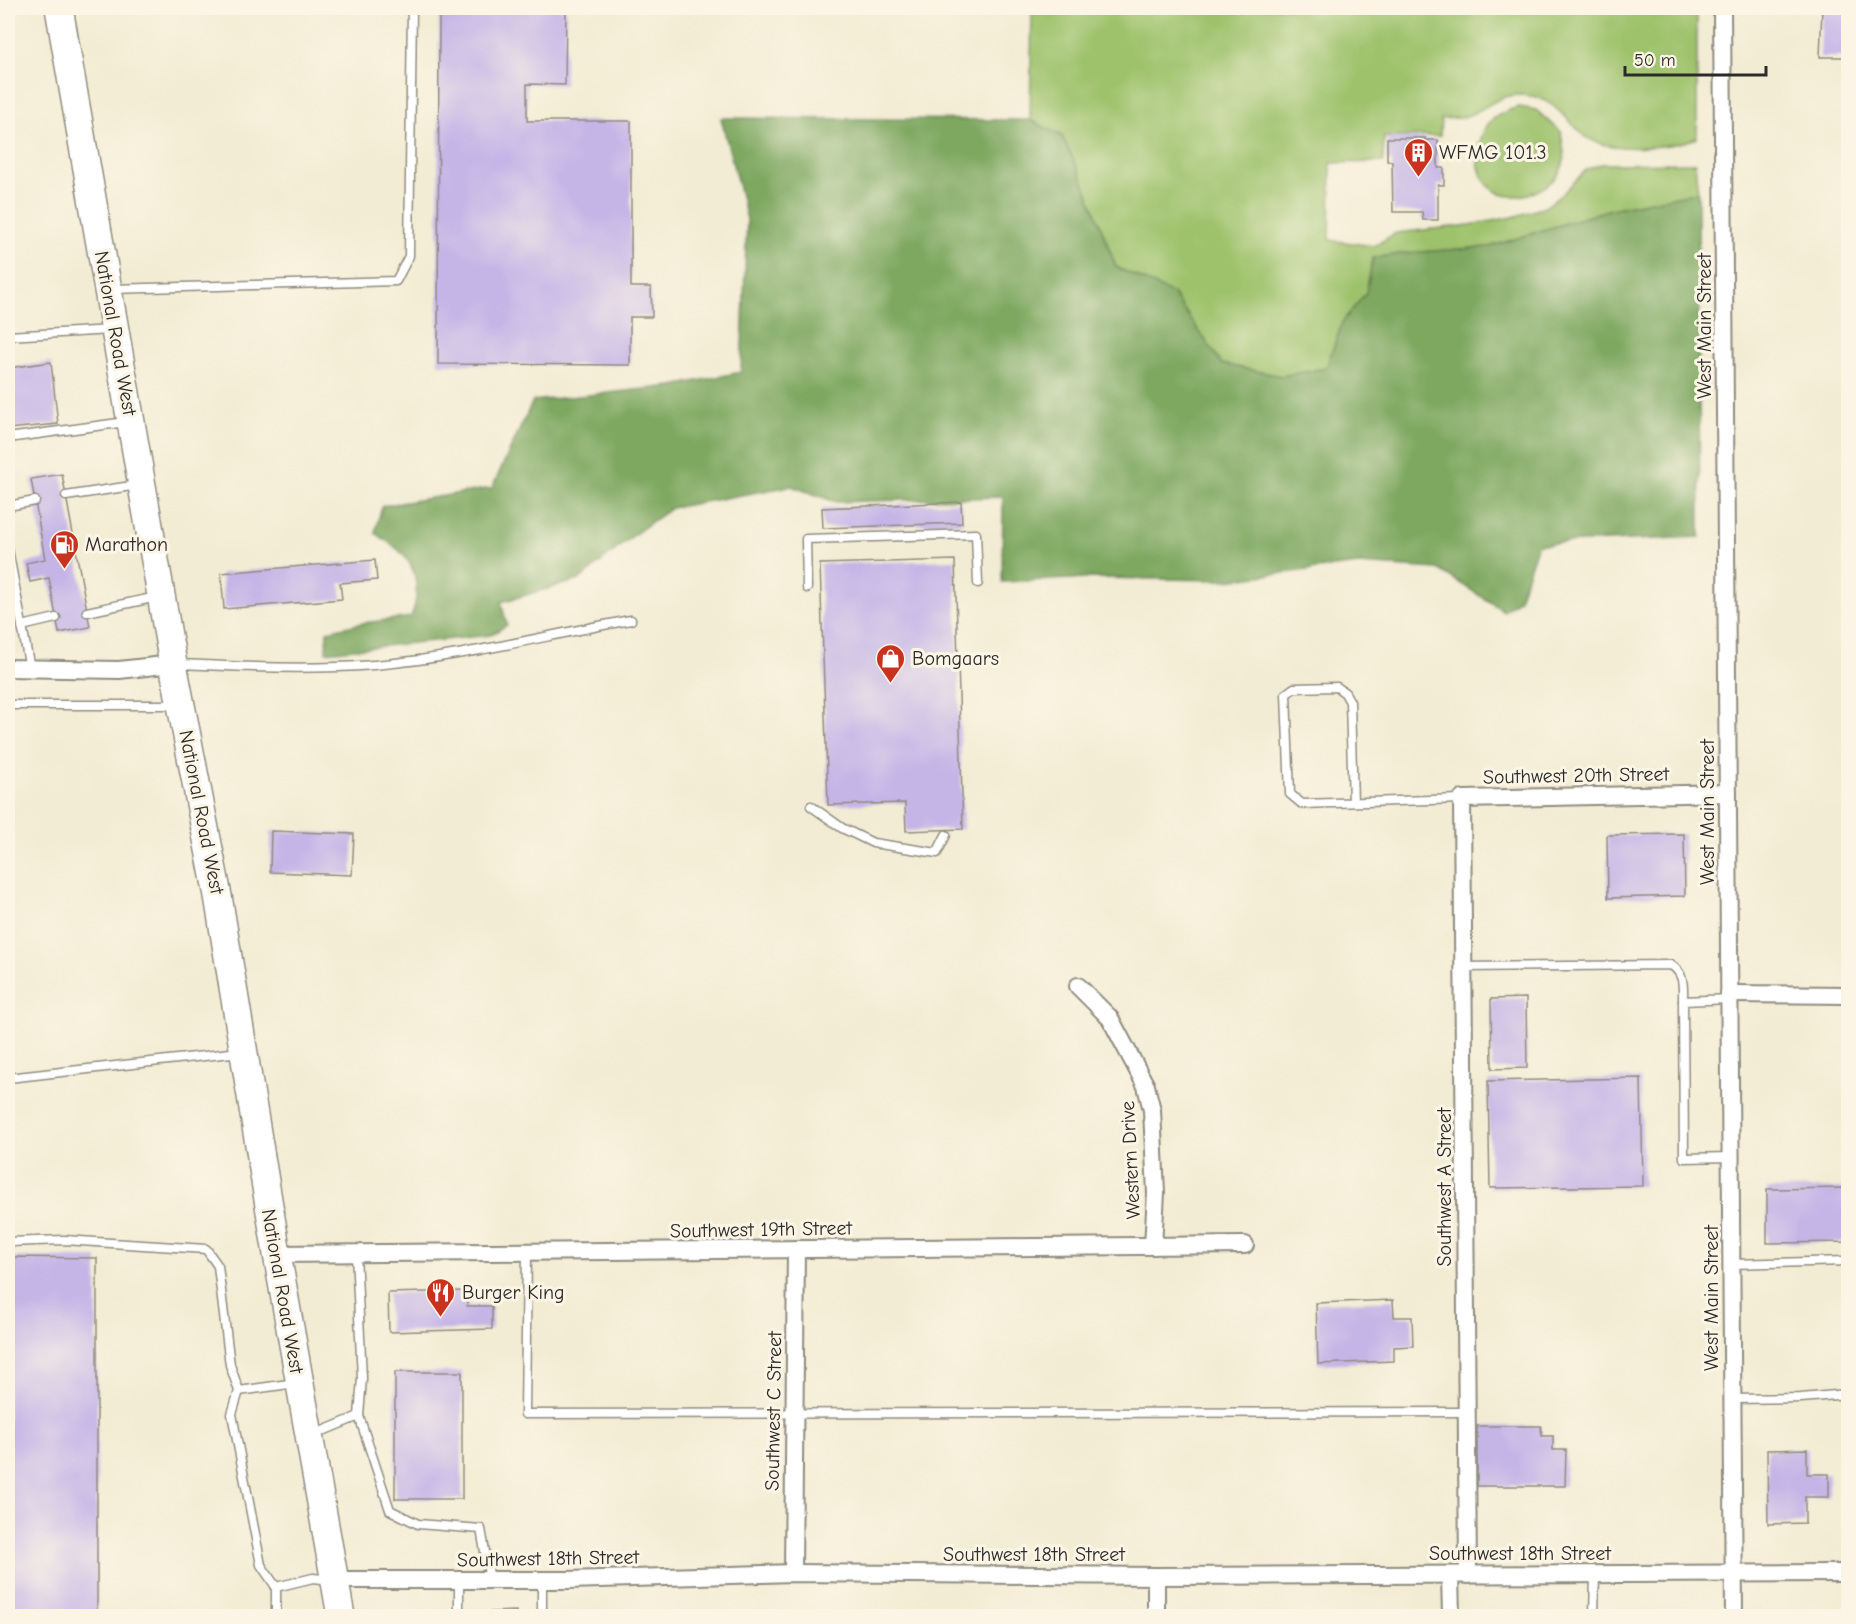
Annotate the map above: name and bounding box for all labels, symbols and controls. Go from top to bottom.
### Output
scale bar [1625,39,1766,77]
text: 50 m [1634,50,1676,71]
building icon: WFMG 101.3 [1402,136,1434,178]
place label: WFMG 101.3 [1439,141,1547,164]
street label: National Road West [90,249,142,418]
street label: West Main Street [1693,252,1716,399]
fuel station icon: Marathon [48,528,80,570]
place label: Marathon [85,533,168,556]
shop icon: Bomgaars [875,642,907,684]
place label: Bomgaars [912,647,999,670]
street label: National Road West [174,728,229,897]
street label: West Main Street [1696,738,1719,885]
street label: Southwest 20th Street [1483,762,1671,789]
street label: Western Drive [1116,1100,1145,1220]
street label: Southwest A Street [1433,1106,1456,1267]
street label: National Road West [257,1207,309,1376]
street label: Southwest 19th Street [670,1216,854,1243]
street label: West Main Street [1700,1224,1723,1371]
restaurant icon: Burger King [425,1276,457,1318]
place label: Burger King [462,1281,565,1304]
street label: Southwest C Street [761,1330,786,1491]
street label: Southwest 18th Street [1429,1542,1612,1565]
street label: Southwest 18th Street [943,1543,1126,1566]
street label: Southwest 18th Street [457,1545,640,1572]

